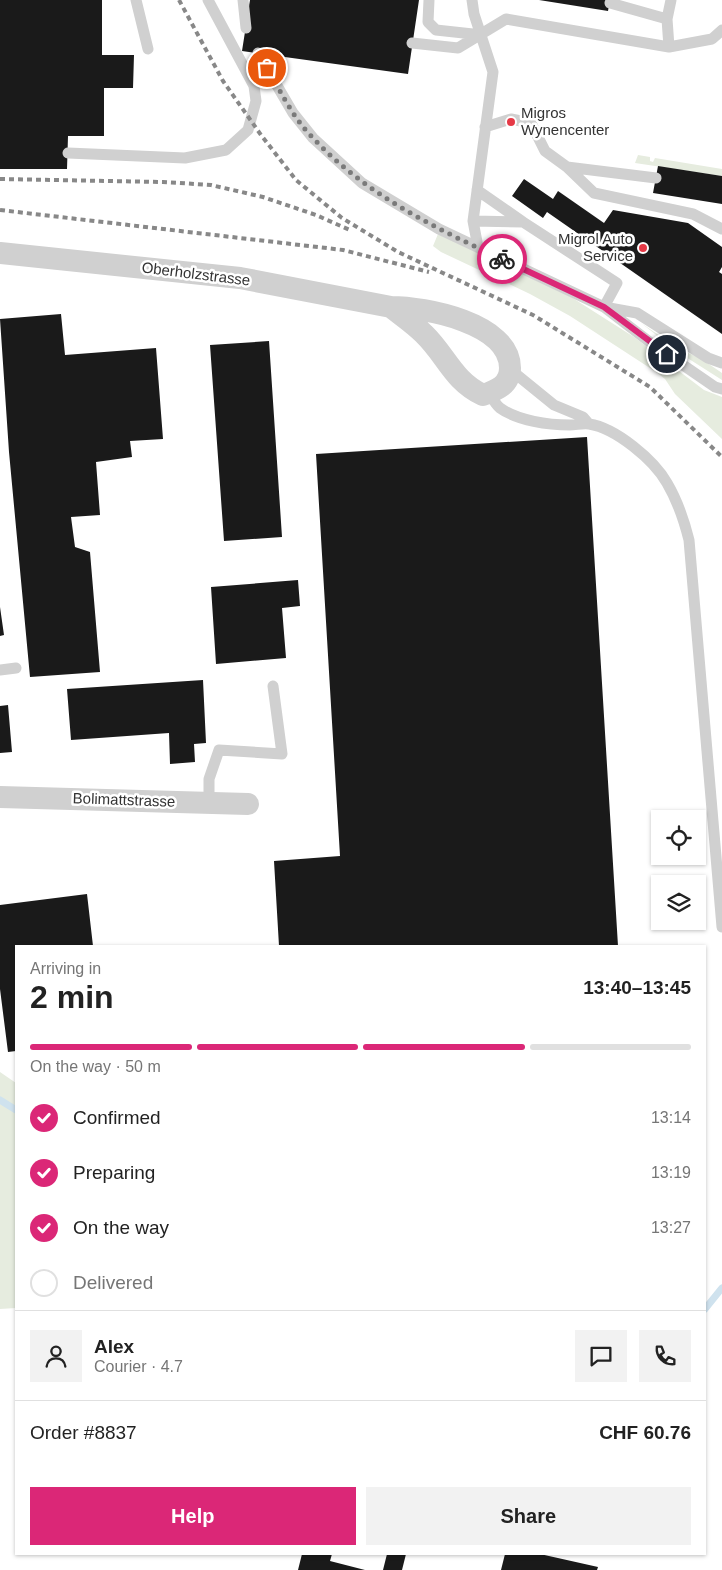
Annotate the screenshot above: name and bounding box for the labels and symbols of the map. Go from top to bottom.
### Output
pin [246,47,288,89]
place label: Migros Wynencenter [521,104,609,138]
marker: Migros Wynencenter [505,116,517,128]
place label: Migrol Auto Service [558,230,633,264]
courier [477,234,527,284]
marker: Migrol Auto Service [637,242,649,254]
street label: Oberholzstrasse [141,258,251,289]
pin [646,333,688,375]
street label: Bolimattstrasse [72,789,176,810]

